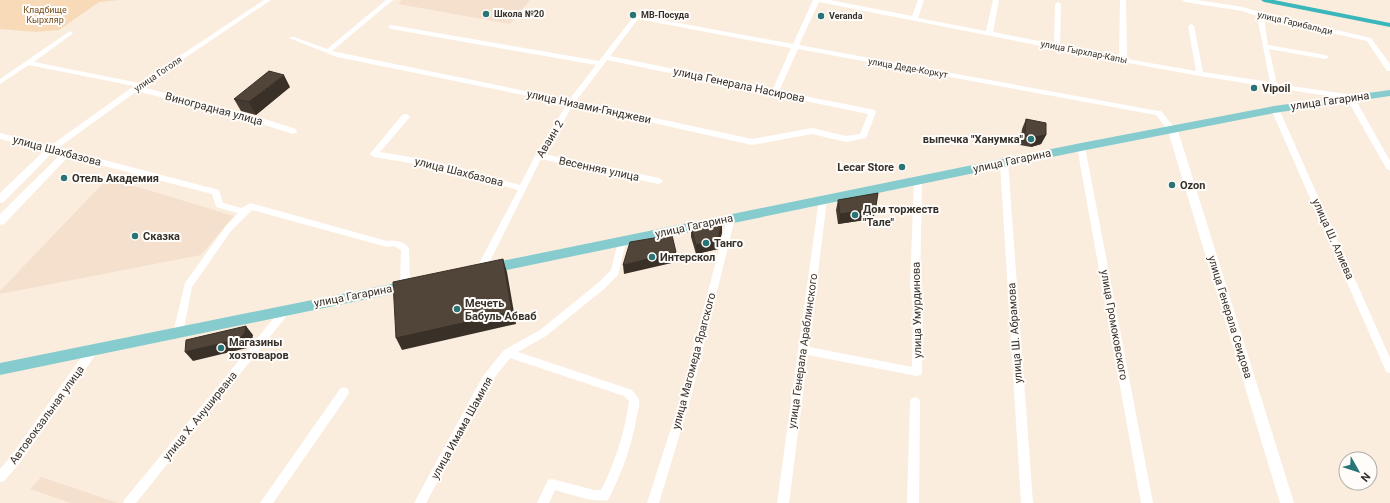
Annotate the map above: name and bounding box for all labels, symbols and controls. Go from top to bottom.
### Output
park label: Кладбище Кырхляр [23,5,67,25]
marker: Школа №20 [481,9,491,19]
place label: Школа №20 [494,9,544,19]
street label: улица Гарибальди [1256,9,1334,37]
marker: МВ-Посуда [628,10,638,20]
place label: МВ-Посуда [641,10,689,20]
marker: Veranda [816,11,826,21]
place label: Veranda [829,11,863,21]
street label: улица Гырхлар-Капы [1040,39,1128,65]
street label: улица Гоголя [132,54,184,94]
street label: улица Деде-Коркут [868,56,949,80]
street label: улица Генерала Насирова [672,65,806,105]
place label: Vipoil [1262,82,1290,95]
marker: Vipoil [1249,83,1259,93]
street label: улица Низами-Гянджеви [526,87,652,127]
street label: улица Гагарина [1290,89,1370,113]
street label: Виноградная улица [164,90,264,128]
street label: Аваин 2 [534,118,566,160]
street label: улица Шахбазова [11,133,103,169]
place label: выпечка "Ханумка" [923,133,1023,146]
marker: выпечка "Ханумка" [1026,134,1036,144]
street label: улица Гагарина [972,146,1052,176]
street label: Весенняя улица [558,154,640,184]
street label: улица Шахбазова [413,155,505,189]
place label: Lecar Store [837,161,894,174]
marker: Lecar Store [897,162,907,172]
place label: Отель Академия [72,172,159,185]
marker: Отель Академия [59,173,69,183]
place label: Ozon [1180,179,1205,192]
marker: Ozon [1167,180,1177,190]
street label: улица Ш. Алиева [1309,197,1357,281]
place label: Дом торжеств "Тале" [863,203,939,229]
marker: Дом торжеств "Тале" [850,210,860,220]
street label: улица Гагарина [654,211,734,241]
place label: Сказка [143,230,180,243]
marker: Сказка [130,231,140,241]
place label: Танго [714,237,743,250]
marker: Танго [701,238,711,248]
place label: Интерскол [660,251,715,264]
marker: Интерскол [647,252,657,262]
street label: улица Генерала Сеидова [1205,254,1255,380]
street label: улица Умурдинова [910,262,924,358]
street label: улица Громоковского [1098,269,1130,381]
street label: улица Генерала Араблинского [786,273,820,429]
street label: улица Гагарина [313,282,393,310]
street label: улица Ш. Абрамова [1005,282,1025,384]
street label: улица Магомеда Ярагского [669,291,719,431]
place label: Мечеть Бабуль Абваб [465,297,537,323]
marker: Мечеть Бабуль Абваб [452,304,462,314]
place label: Магазины хозтоваров [229,336,289,362]
marker: Магазины хозтоваров [216,343,226,353]
street label: Автовокзальная улица [7,363,87,467]
street label: улица Х. Ануширвана [160,369,240,463]
street label: улица Имама Шамиля [428,375,496,481]
north arrow [1338,451,1378,491]
text: N [1358,470,1373,484]

